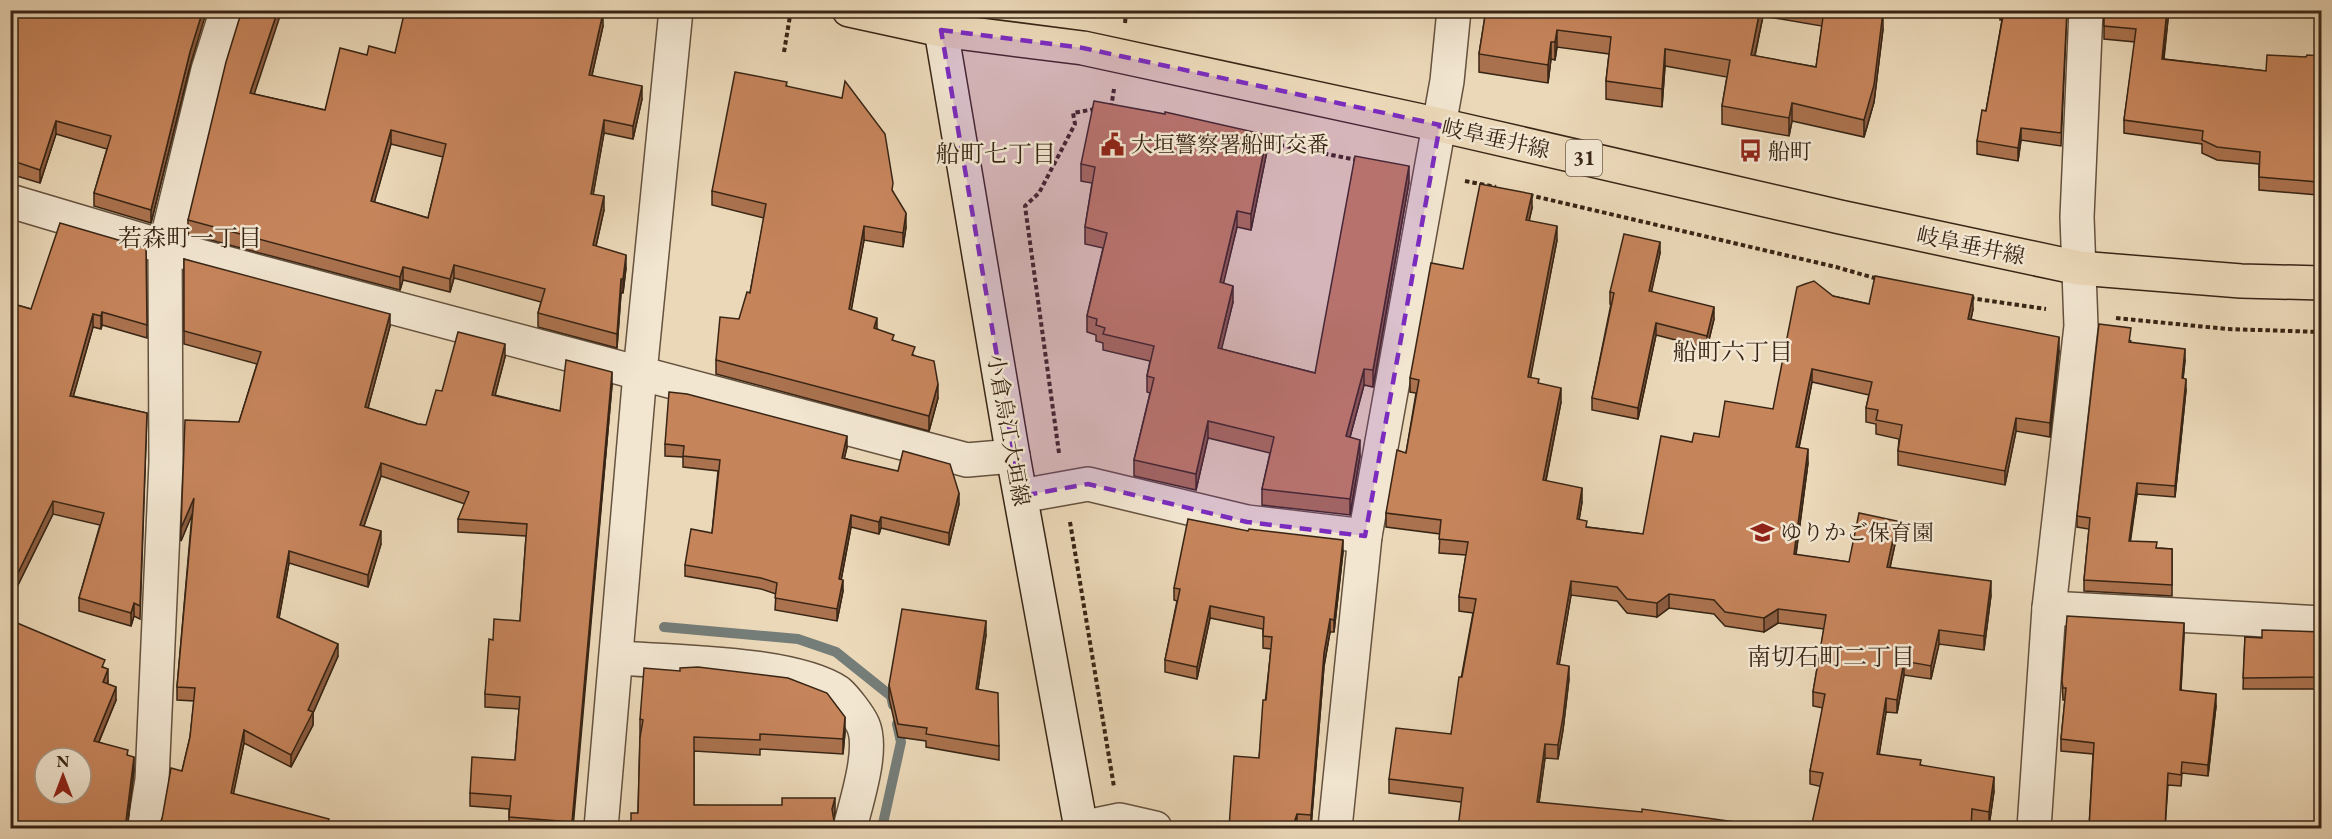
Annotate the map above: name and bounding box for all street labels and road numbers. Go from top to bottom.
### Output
street label: 岐阜垂井線 [1439,112,1553,165]
road number: 31 [1566,140,1602,176]
street label: 岐阜垂井線 [1914,220,2028,271]
street label: 小倉烏江大垣線 [981,352,1036,508]

